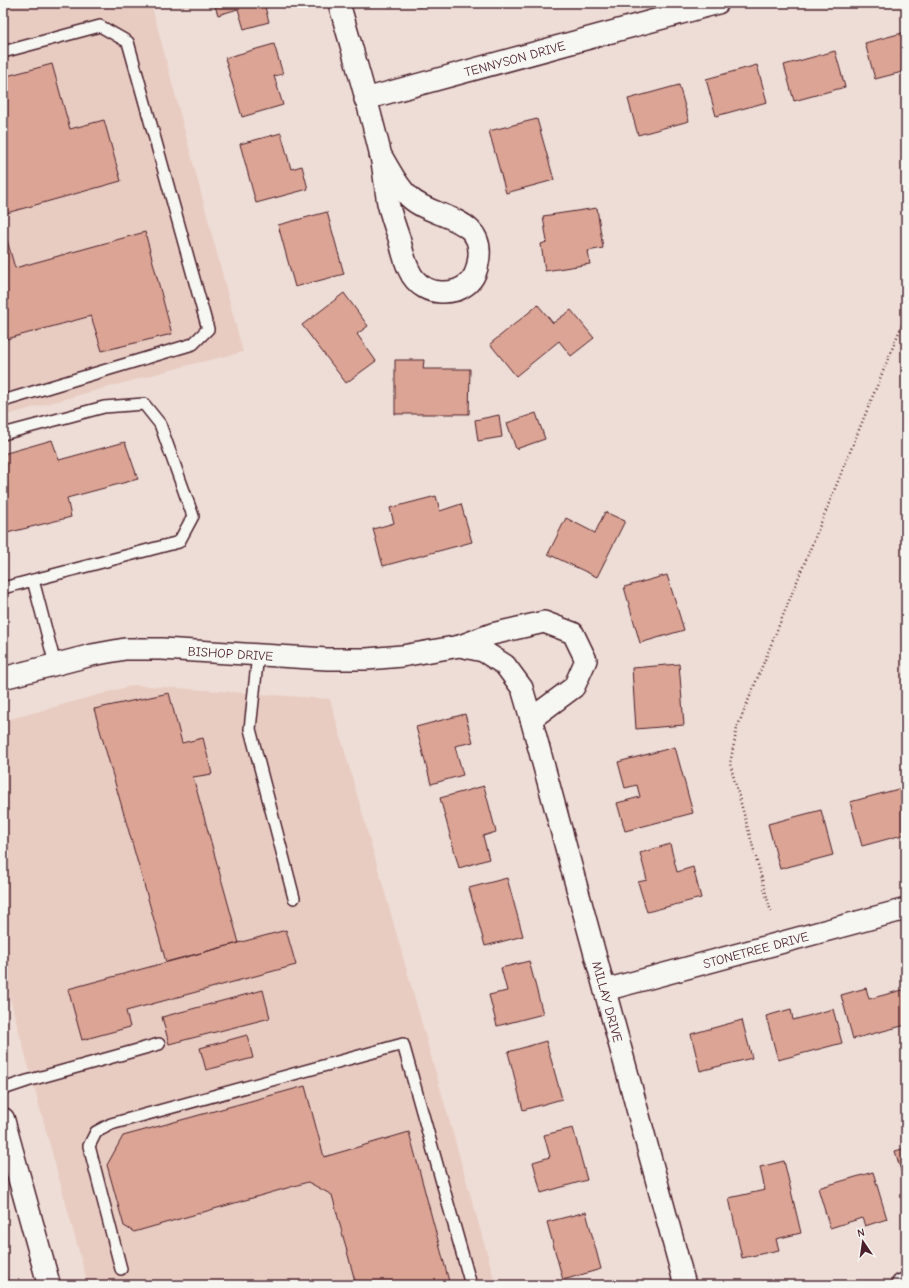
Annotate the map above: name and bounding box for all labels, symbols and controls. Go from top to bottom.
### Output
street label: TENNYSON DRIVE [463,37,567,79]
street label: BISHOP DRIVE [187,643,274,663]
street label: STONETREE DRIVE [701,928,810,971]
street label: MILLAY DRIVE [590,959,626,1044]
north arrow [843,1222,883,1262]
text: N [856,1226,866,1240]

